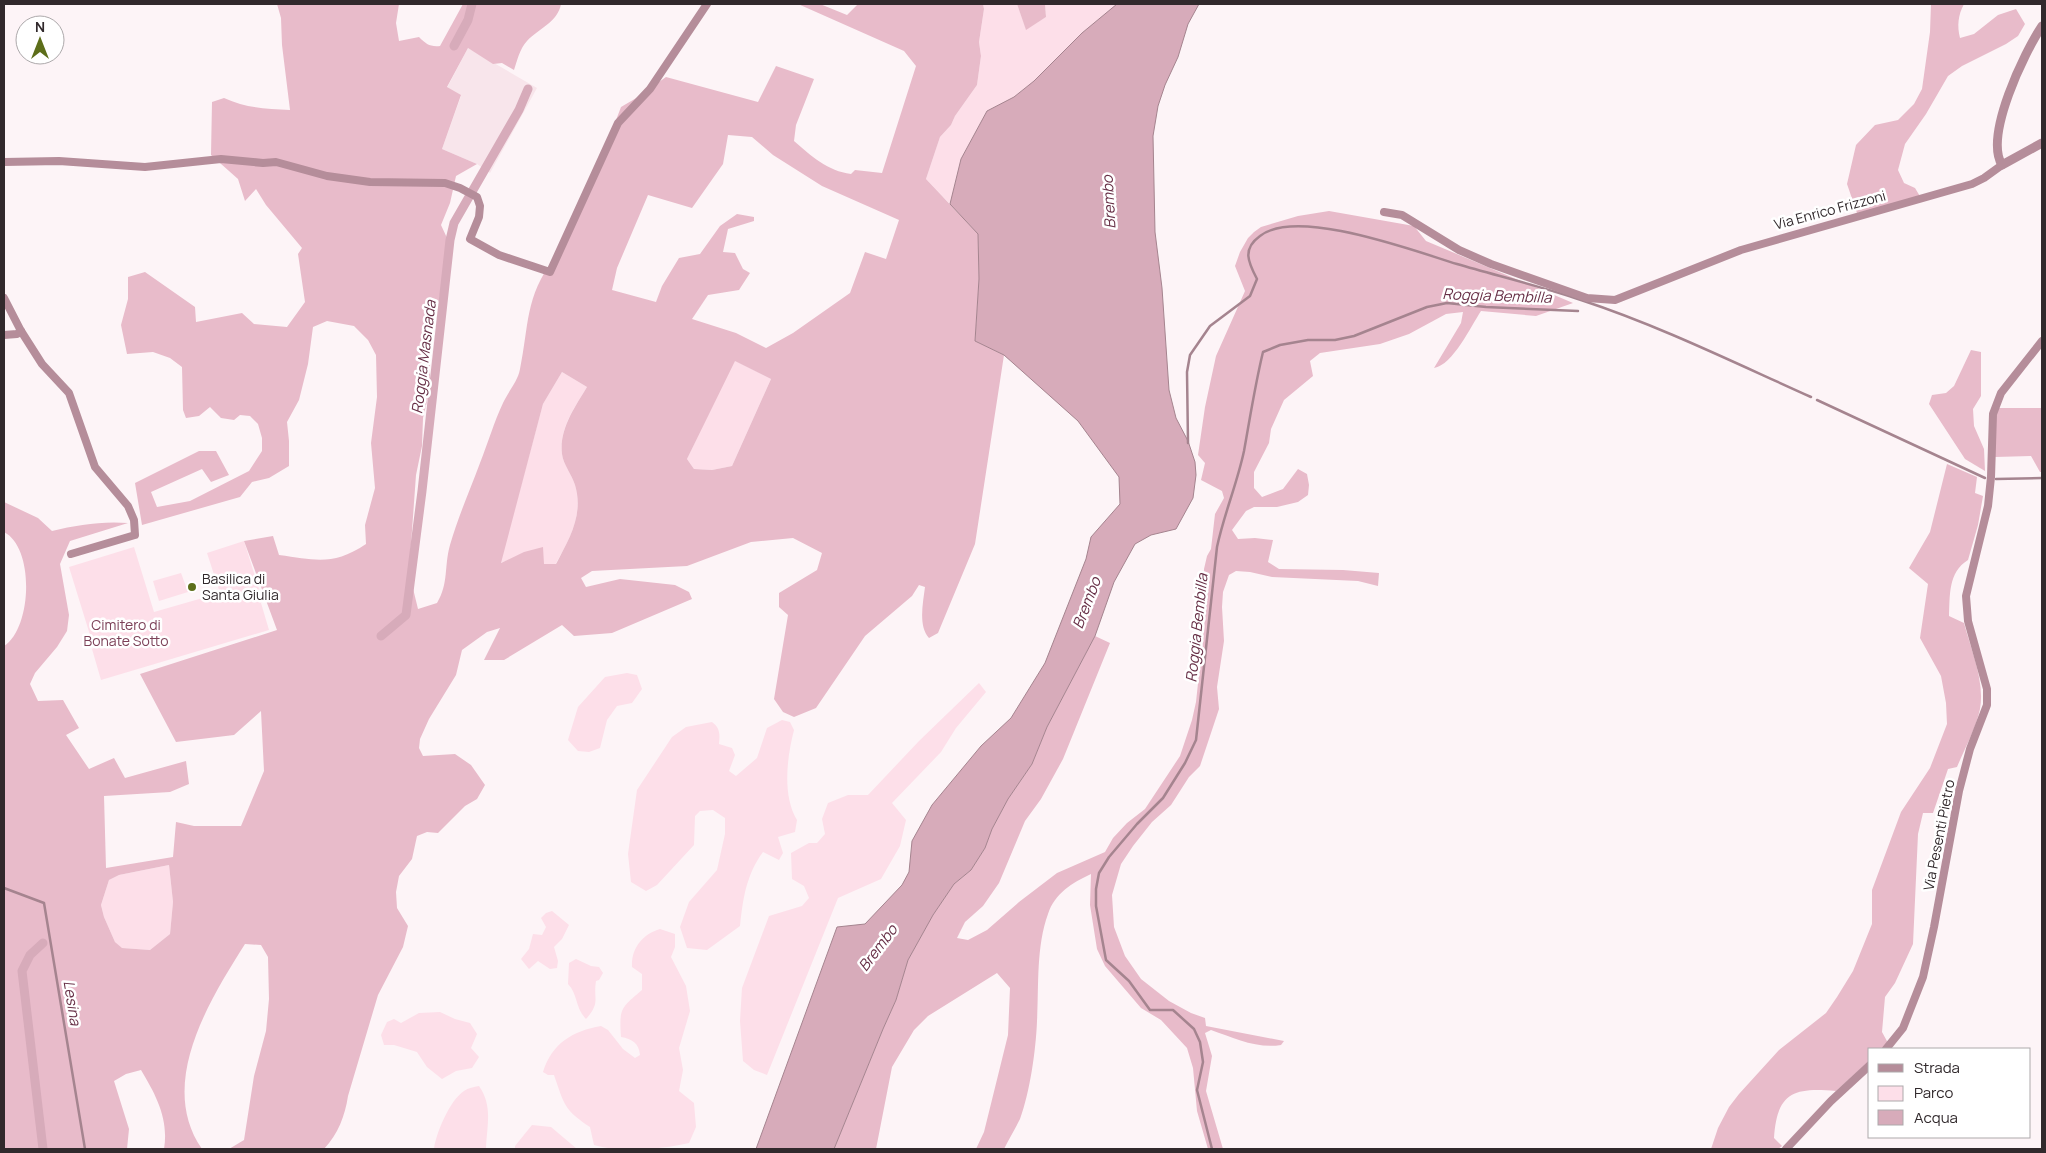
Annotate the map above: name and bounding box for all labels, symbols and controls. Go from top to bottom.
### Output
north arrow [15,15,65,65]
text: N [35,17,45,36]
water label: Brembo [1097,174,1120,229]
street label: Via Enrico Frizzoni [1772,185,1888,234]
water label: Roggia Bembilla [1442,283,1553,308]
water label: Roggia Masnada [406,298,441,415]
place label: Basilica di Santa Giulia [202,569,279,604]
water label: Roggia Bembilla [1180,572,1213,683]
water label: Brembo [1067,573,1106,632]
marker: Basilica di Santa Giulia [186,581,198,593]
park label: Cimitero di Bonate Sotto [84,615,168,650]
street label: Via Pesenti Pietro [1918,778,1959,892]
water label: Brembo [853,919,903,975]
water label: Lesina [59,979,86,1027]
legend [1868,1048,2031,1138]
text: Strada [1914,1057,1960,1078]
text: Parco [1914,1082,1953,1103]
text: Acqua [1914,1107,1958,1128]

